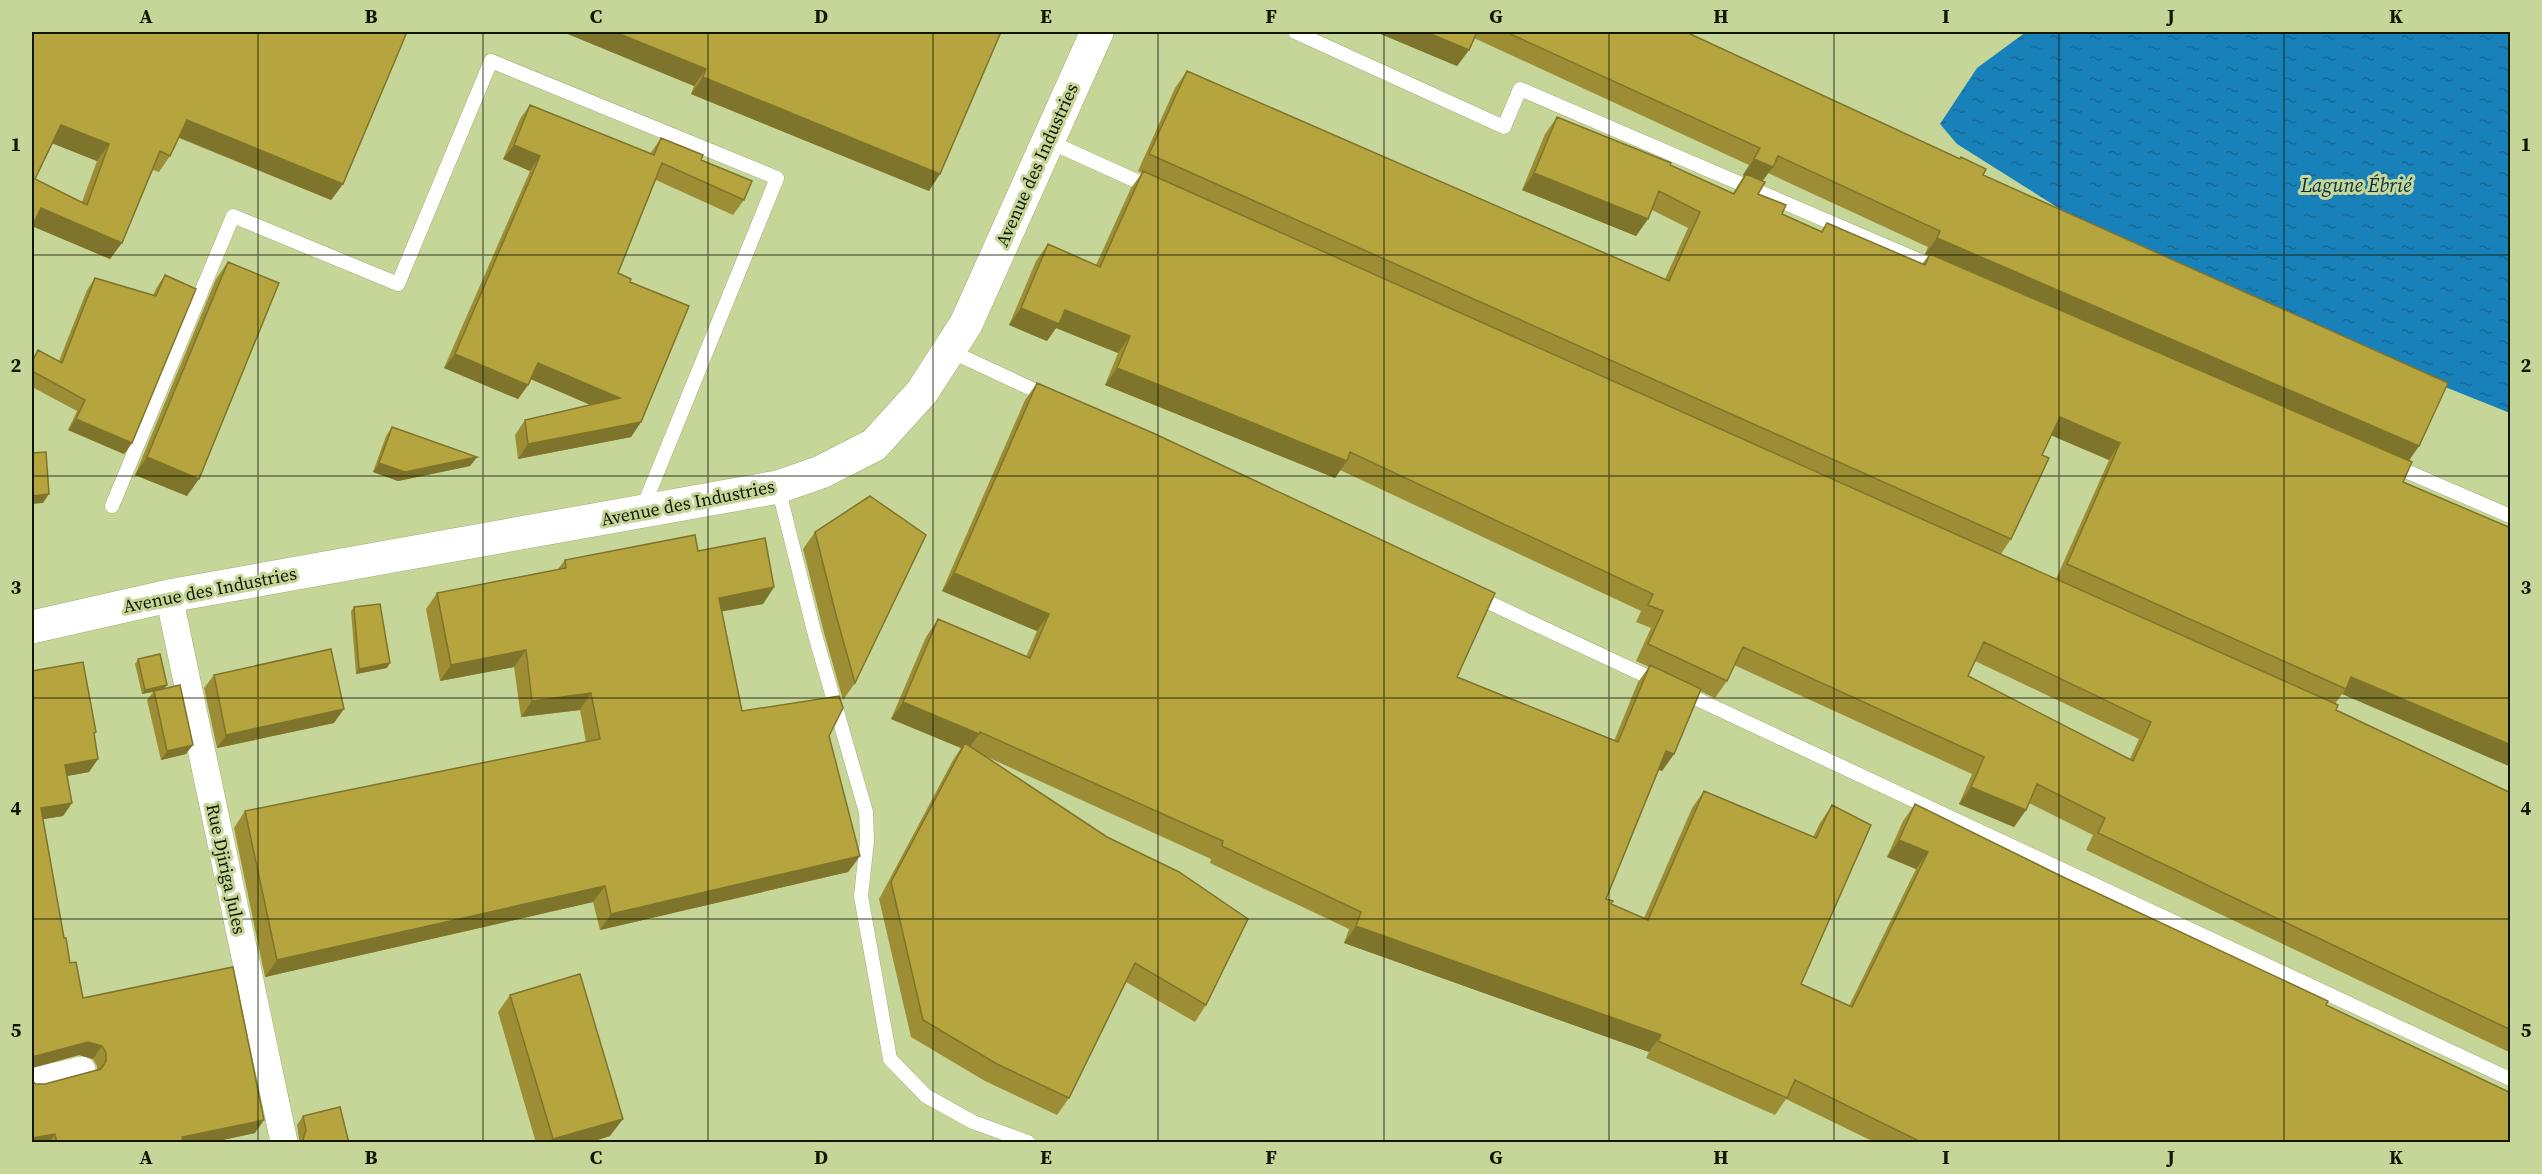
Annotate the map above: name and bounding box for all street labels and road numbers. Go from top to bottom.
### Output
street label: Avenue des Industries [989,79,1084,250]
street label: Avenue des Industries [599,473,777,532]
street label: Avenue des Industries [121,560,299,619]
street label: Rue Djiriga Jules [200,801,253,937]

